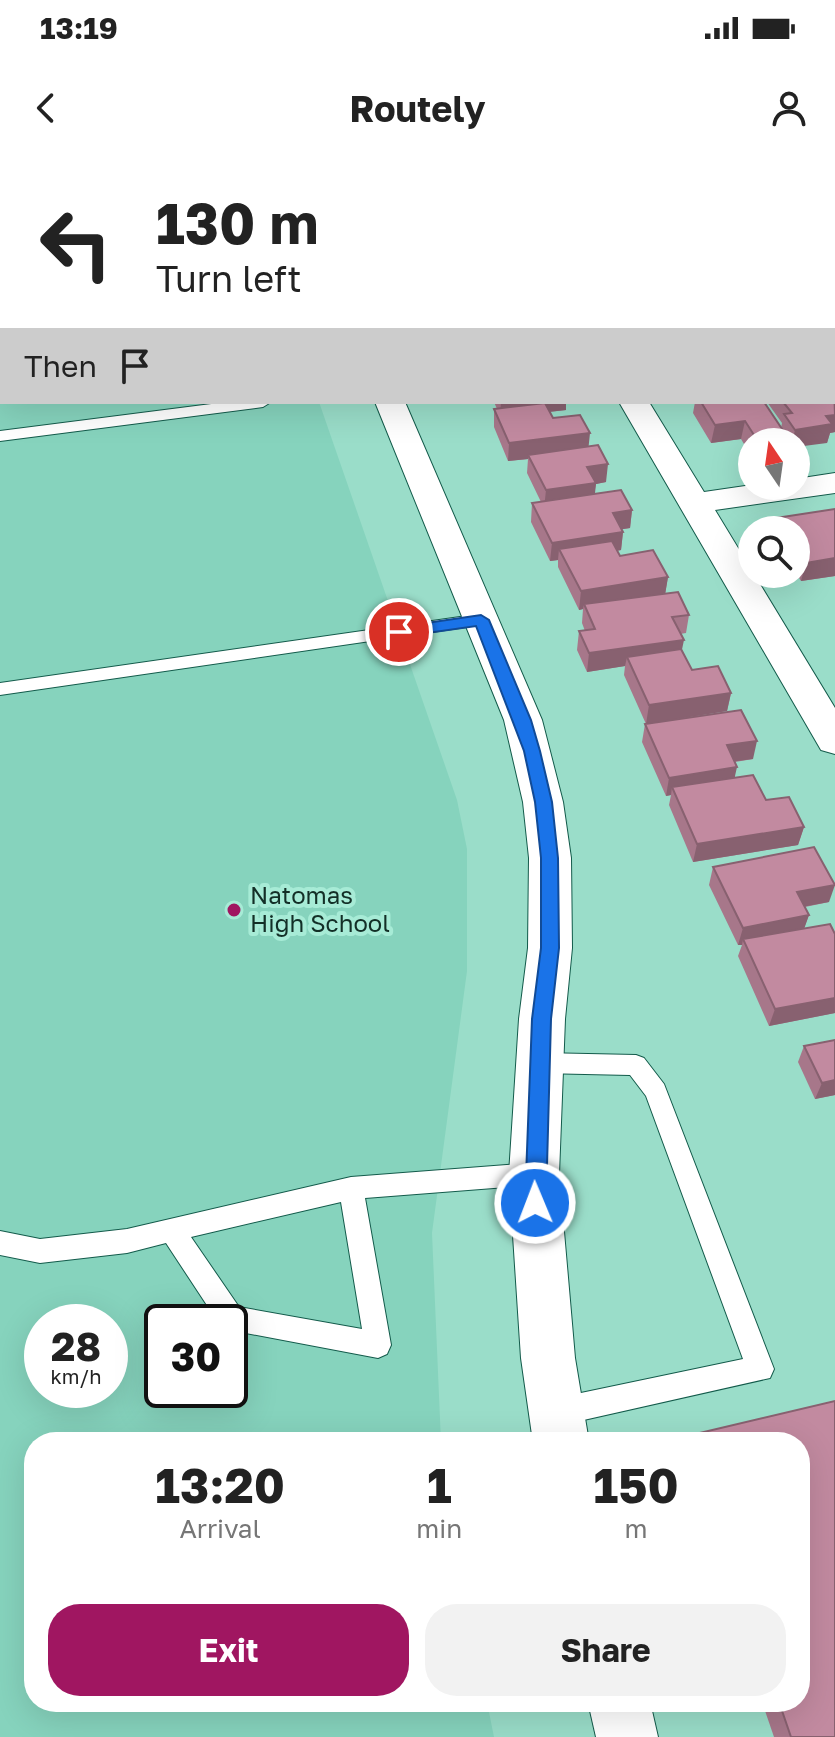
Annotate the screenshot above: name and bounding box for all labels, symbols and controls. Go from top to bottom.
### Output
text: 13:19 [40,10,118,46]
icon: back [24,86,68,130]
icon: person [767,86,811,130]
text: Routely [349,87,486,130]
text: 130 m [156,189,318,256]
icon: left [24,192,128,296]
text: Turn left [156,257,302,300]
icon: arrive [113,344,157,388]
text: Then [24,348,97,384]
north arrow [738,428,810,500]
map controls [738,428,810,588]
button: search [738,516,810,588]
pin [365,598,433,666]
icon: arrive [377,610,421,654]
place label: Natomas High School [250,880,390,937]
marker: Natomas High School [225,901,243,919]
position arrow [493,1161,577,1245]
speed limit sign: 30 [144,1304,248,1408]
text: 28 [51,1322,101,1370]
text: km/h [51,1364,101,1388]
text: 13:20 [155,1456,285,1514]
text: 1 [427,1456,452,1514]
text: 150 [594,1456,679,1514]
text: Arrival [179,1513,261,1544]
text: min [416,1513,462,1544]
text: m [625,1513,648,1544]
button: Exit [48,1604,409,1696]
button: Share [425,1604,786,1696]

